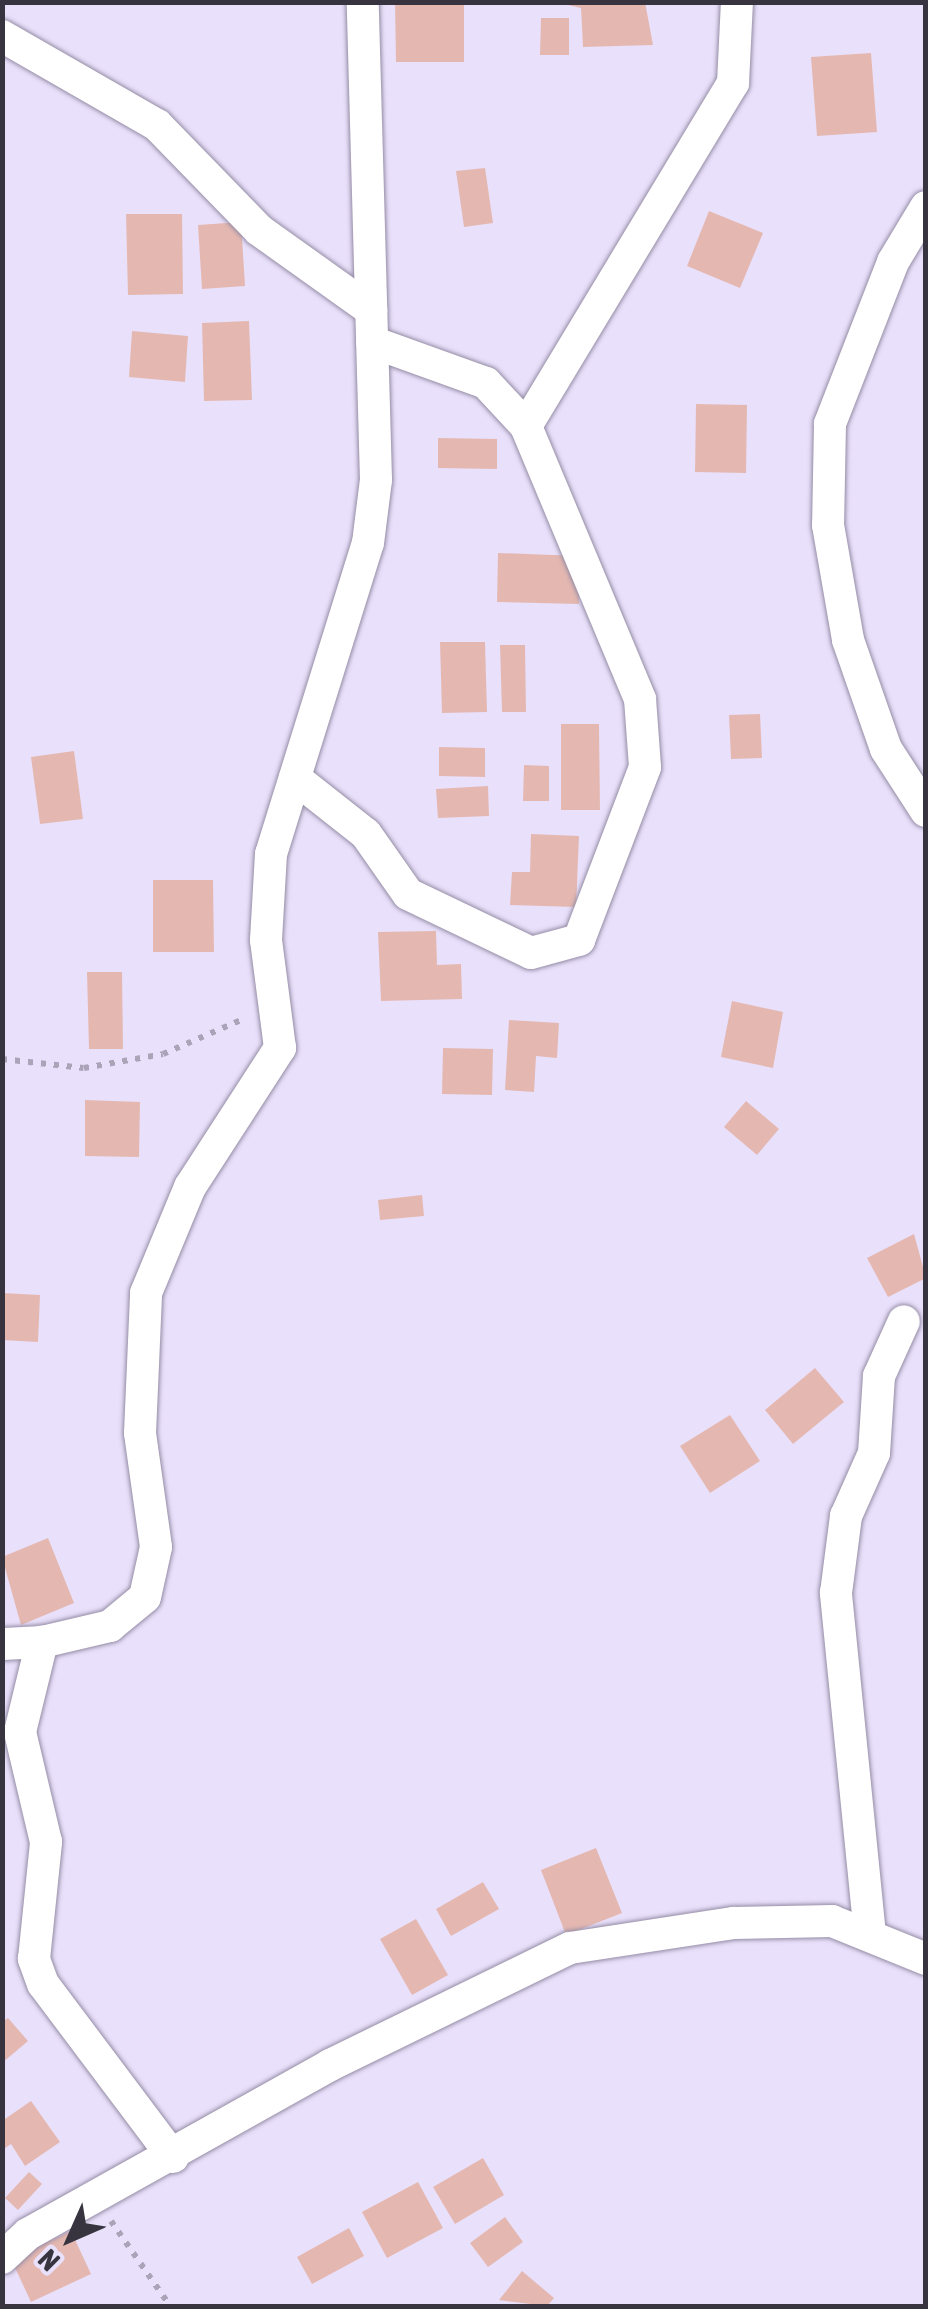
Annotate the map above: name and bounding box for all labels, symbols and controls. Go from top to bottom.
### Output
north arrow [20,2189,120,2289]
text: N [32,2243,66,2277]

